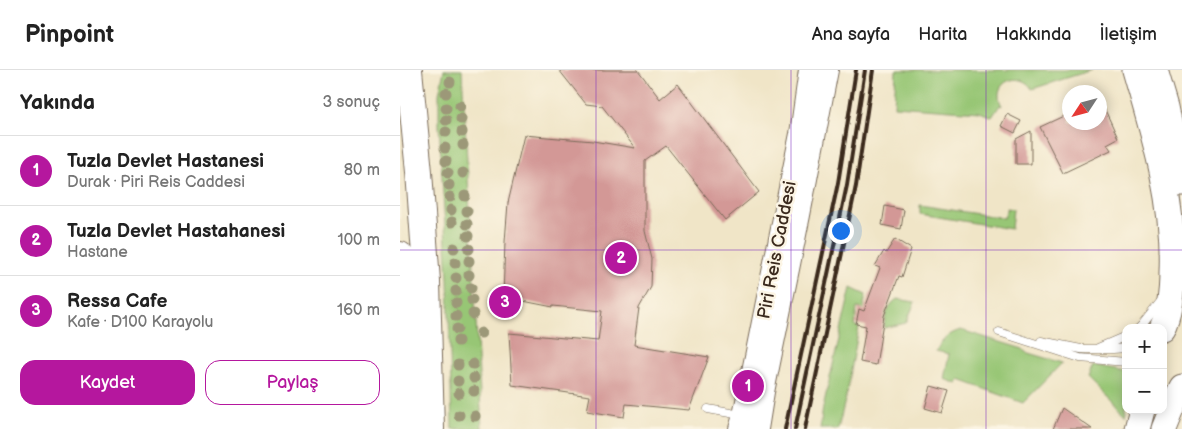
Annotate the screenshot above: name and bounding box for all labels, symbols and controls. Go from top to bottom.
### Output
text: Pinpoint [25,20,114,49]
text: Ana sayfa [812,24,890,45]
text: Harita [918,24,967,45]
text: Hakkında [995,24,1071,45]
text: İletişim [1099,24,1157,45]
north arrow [1062,85,1107,130]
text: Yakında [20,90,95,115]
text: 3 sonuç [322,93,380,112]
text: Tuzla Devlet Hastanesi [67,150,264,173]
text: 1 [33,161,39,180]
text: 80 m [344,161,380,180]
text: Durak · Piri Reis Caddesi [67,173,245,192]
street label: Piri Reis Caddesi [753,179,801,321]
your location [828,218,854,244]
text: Tuzla Devlet Hastahanesi [67,220,285,243]
text: 2 [31,231,41,250]
text: 100 m [337,231,380,250]
pin: 2 [605,239,637,277]
text: Hastane [67,243,128,262]
pin: 3 [489,283,521,321]
text: Ressa Cafe [67,290,168,313]
text: 3 [31,301,41,320]
text: 160 m [337,301,380,320]
text: Kafe · D100 Karayolu [67,313,214,332]
map controls [1122,324,1167,414]
button: + [1122,324,1167,369]
button: Kaydet [20,360,195,405]
button: Paylaş [205,360,380,405]
pin: 1 [732,367,764,405]
button: − [1122,369,1167,414]

